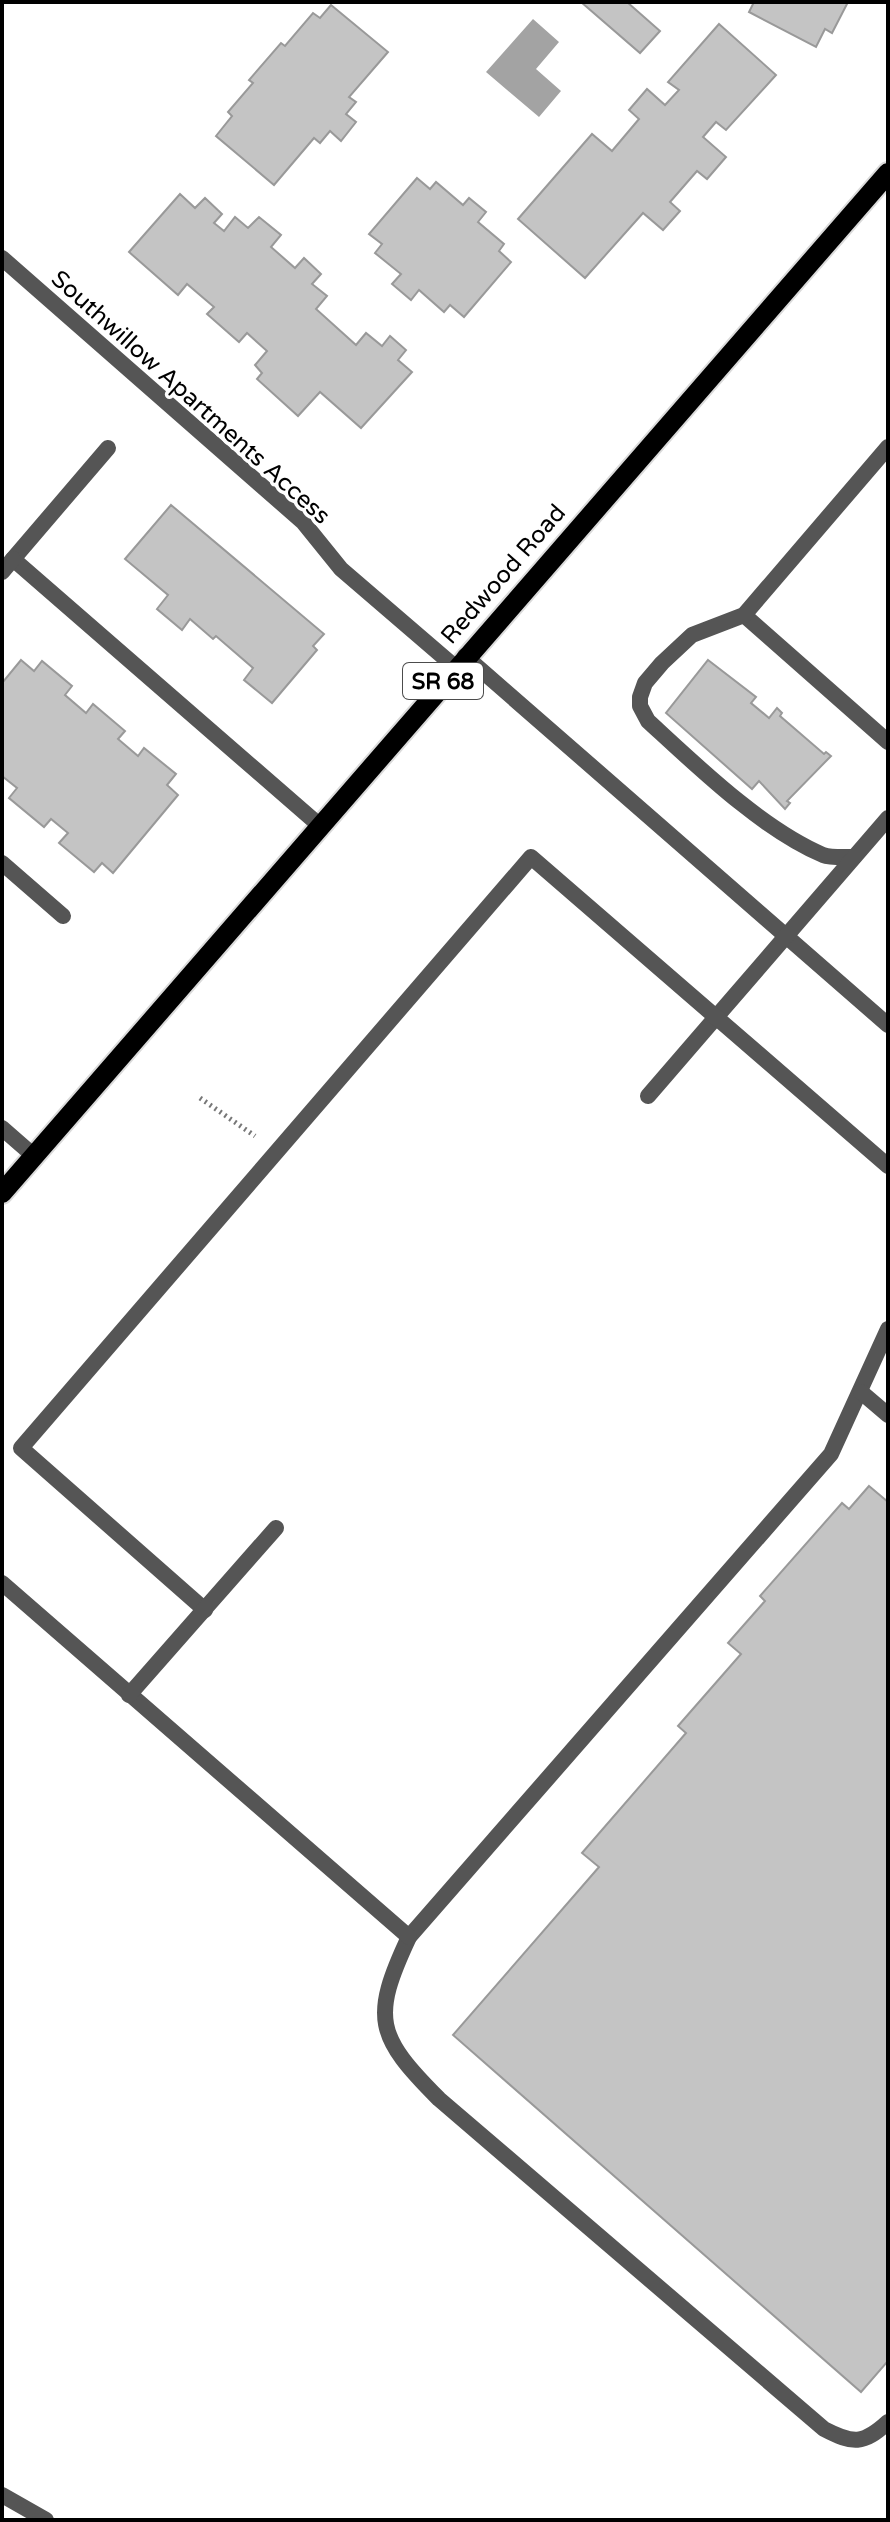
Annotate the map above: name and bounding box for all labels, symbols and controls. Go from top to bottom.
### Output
street label: Southwillow Apartments Access [45,264,336,530]
street label: Redwood Road [435,499,572,650]
road number: SR 68 [403,663,483,699]

